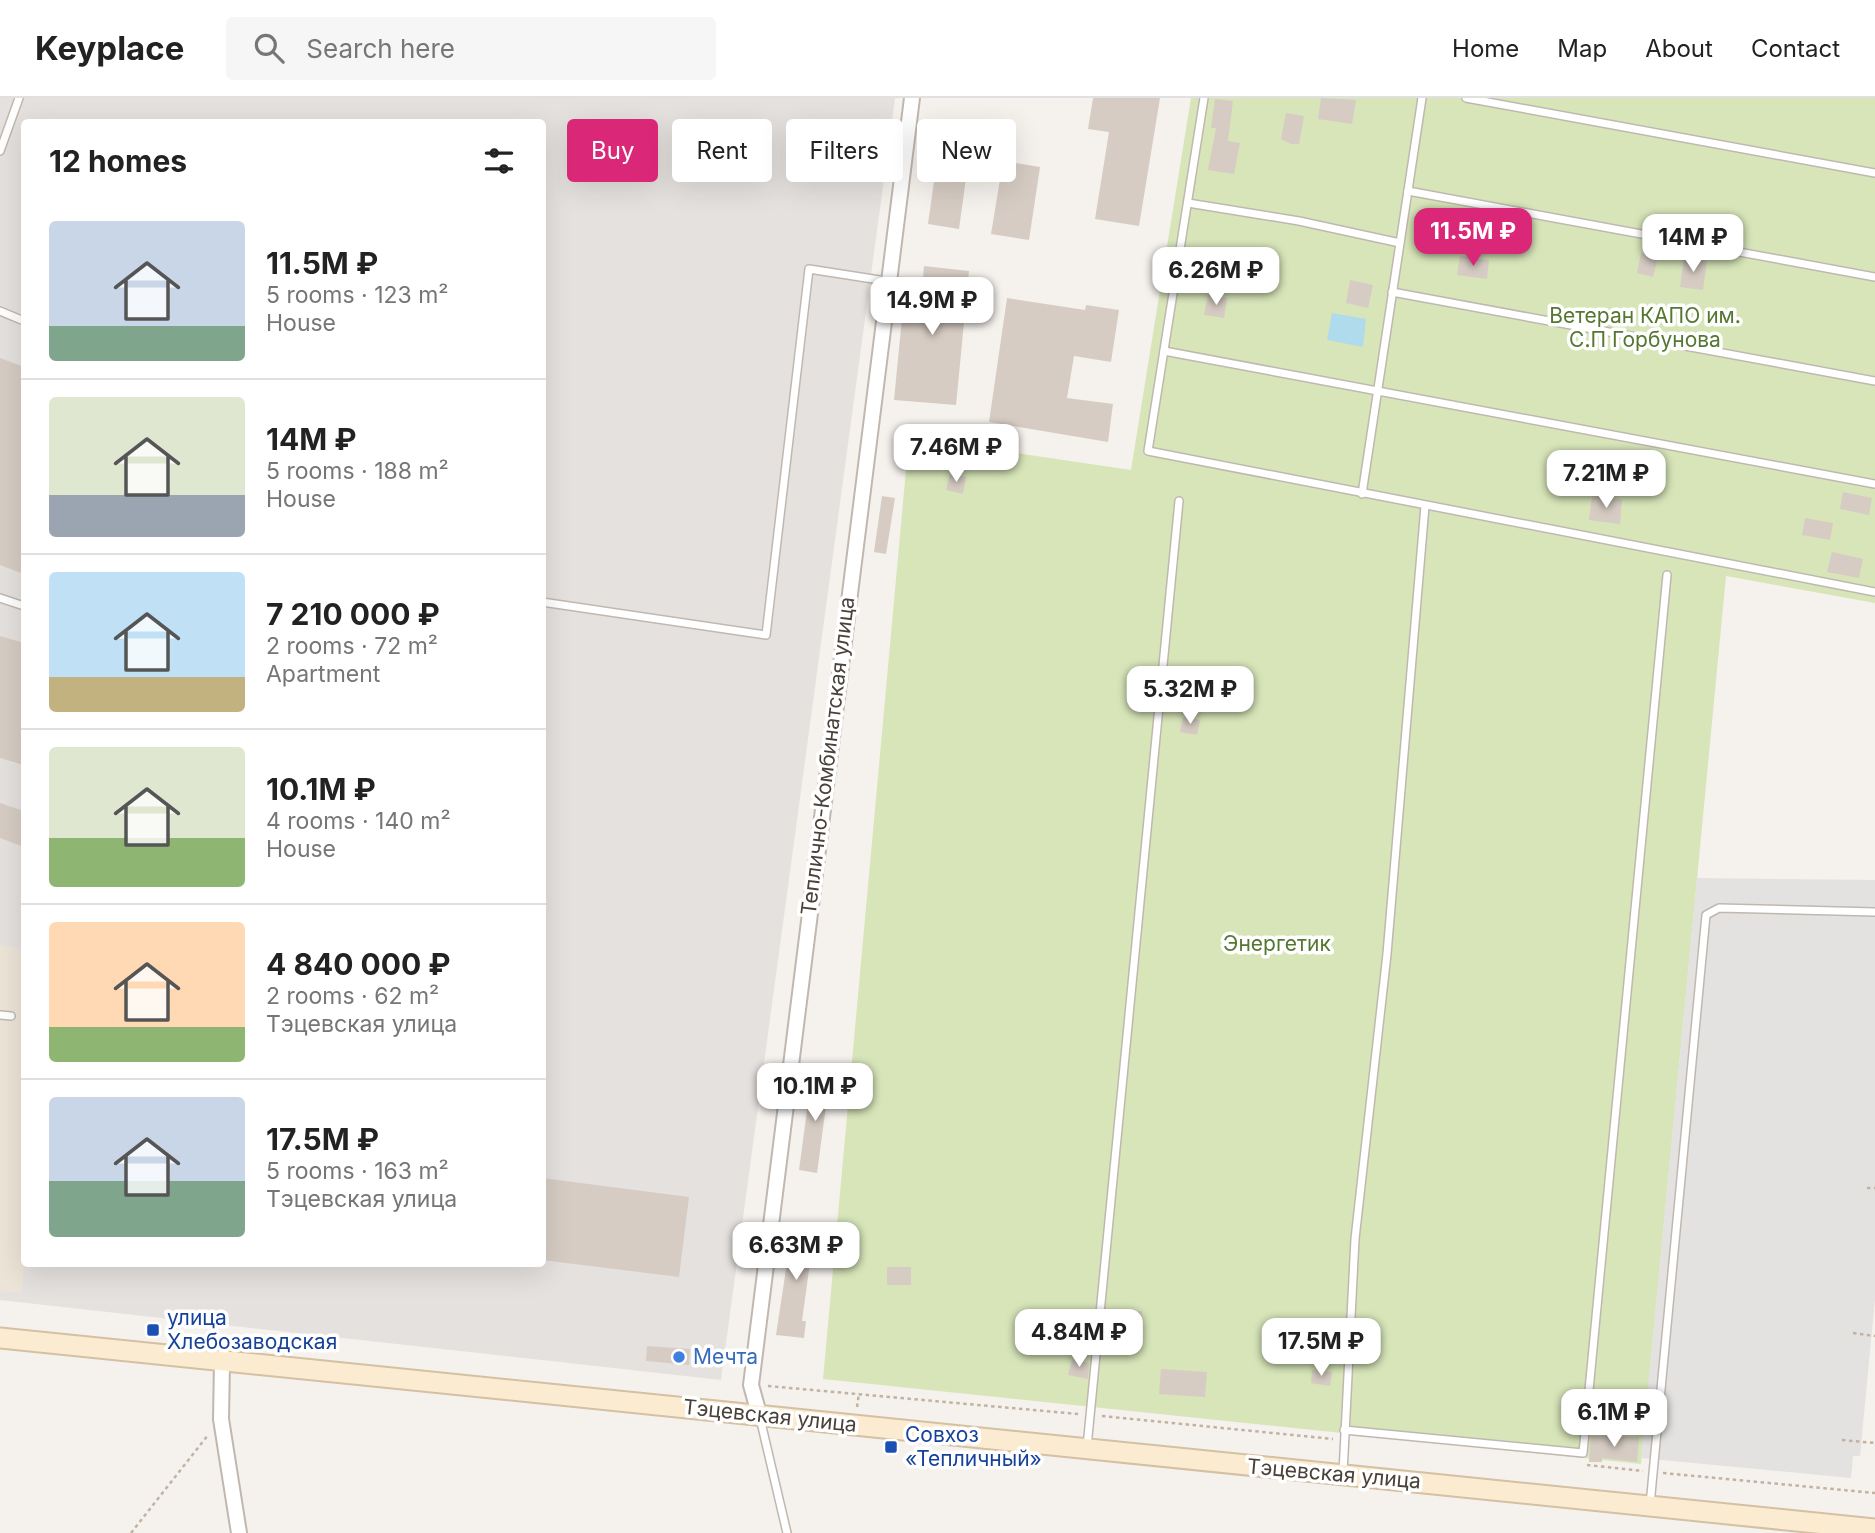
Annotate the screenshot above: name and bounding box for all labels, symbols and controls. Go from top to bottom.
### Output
search box [226,17,716,80]
text: Keyplace [35,28,184,68]
icon: search [250,29,288,67]
text: Search here [306,33,455,64]
text: Home [1452,34,1519,63]
text: Map [1557,34,1607,63]
text: About [1645,34,1713,63]
text: Contact [1751,34,1840,63]
chip: Buy [567,119,658,182]
chip: Rent [672,119,772,182]
chip: Filters [786,119,903,182]
chip: New [917,119,1016,182]
icon: filters [480,142,518,180]
text: 12 homes [49,143,187,179]
pin: 11.5M ₽ [1408,208,1538,268]
pin: 14M ₽ [1644,214,1742,274]
text: 11.5M ₽ [1430,217,1516,245]
text: 14M ₽ [1658,223,1728,251]
text: 11.5M ₽ [266,245,378,281]
pin: 6.26M ₽ [1151,248,1281,307]
icon: home [105,249,189,333]
text: 6.26M ₽ [1168,256,1264,284]
pin: 14.9M ₽ [867,278,997,337]
text: 5 rooms · 123 m² [266,281,449,309]
text: 14.9M ₽ [887,286,977,314]
park label: Ветеран КАПО им. С.П Горбунова [1549,303,1741,352]
text: House [266,309,336,337]
text: 14M ₽ [266,421,357,457]
pin: 7.46M ₽ [891,424,1021,484]
icon: home [105,425,189,509]
text: 7.46M ₽ [910,433,1002,461]
pin: 7.21M ₽ [1541,450,1671,510]
text: 5 rooms · 188 m² [266,457,449,485]
text: 7.21M ₽ [1563,459,1649,487]
text: House [266,485,336,513]
street label: Теплично-Комбинатская улица [796,595,859,917]
text: 7 210 000 ₽ [266,596,440,632]
icon: home [105,600,189,684]
text: 2 rooms · 72 m² [266,632,438,660]
text: Apartment [266,660,380,688]
pin: 5.32M ₽ [1125,666,1255,726]
text: 5.32M ₽ [1143,675,1237,703]
text: 10.1M ₽ [266,771,376,807]
icon: home [105,775,189,859]
text: 4 rooms · 140 m² [266,807,451,835]
text: House [266,835,336,863]
park label: Энергетик [1223,931,1332,956]
text: 4 840 000 ₽ [266,946,451,982]
icon: home [105,950,189,1034]
text: 2 rooms · 62 m² [266,982,439,1010]
text: Тэцевская улица [266,1010,457,1038]
pin: 10.1M ₽ [750,1063,880,1123]
text: 10.1M ₽ [773,1072,857,1100]
text: 17.5M ₽ [266,1121,379,1157]
icon: home [105,1125,189,1209]
text: 5 rooms · 163 m² [266,1157,449,1185]
text: Тэцевская улица [266,1185,457,1213]
pin: 6.63M ₽ [731,1222,861,1282]
text: 6.63M ₽ [749,1231,843,1259]
place label: улица Хлебозаводская [167,1305,337,1354]
pin: 4.84M ₽ [1014,1310,1144,1369]
text: 4.84M ₽ [1031,1318,1127,1346]
pin: 17.5M ₽ [1256,1318,1386,1378]
marker: улица Хлебозаводская [145,1322,161,1338]
text: 17.5M ₽ [1278,1327,1364,1355]
place label: Мечта [693,1344,758,1369]
marker: Мечта [671,1349,687,1365]
pin: 6.1M ₽ [1557,1390,1671,1449]
street label: Тэцевская улица [682,1394,858,1437]
text: 6.1M ₽ [1577,1398,1651,1426]
place label: Совхоз «Тепличный» [905,1422,1042,1471]
marker: Совхоз «Тепличный» [883,1439,899,1455]
street label: Тэцевская улица [1246,1453,1422,1494]

